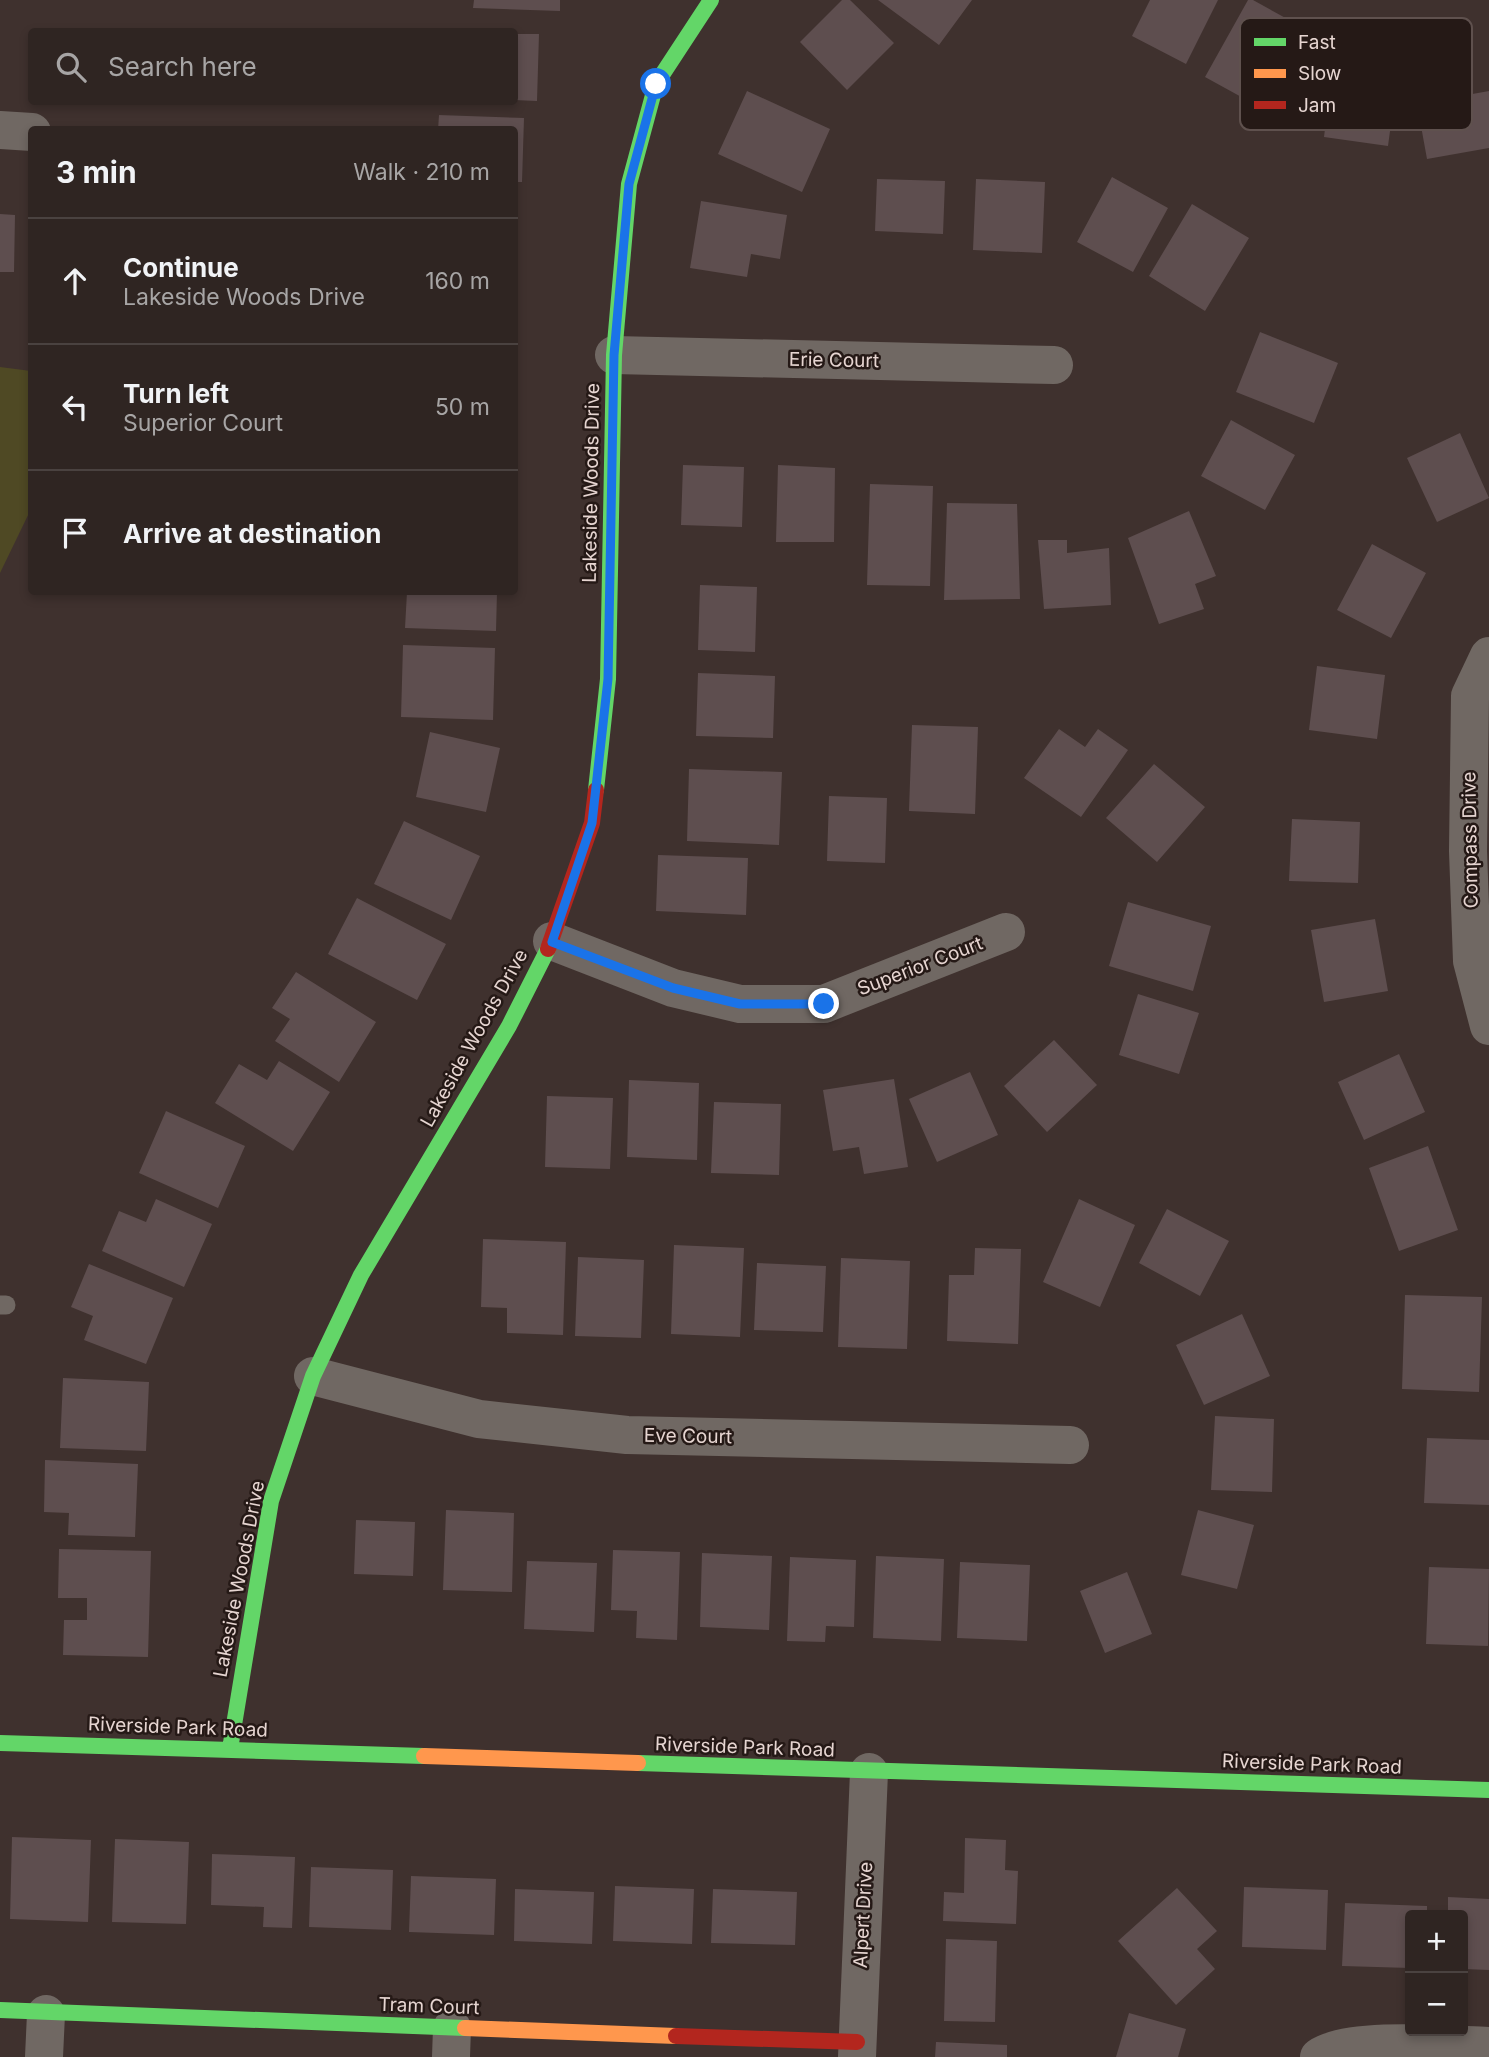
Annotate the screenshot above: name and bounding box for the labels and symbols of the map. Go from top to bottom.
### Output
legend [1240,18,1472,130]
text: Fast [1298,31,1336,54]
text: Slow [1298,62,1341,85]
route start [640,68,671,99]
text: Jam [1298,94,1336,117]
street label: Erie Court [789,348,879,372]
street label: Lakeside Woods Drive [578,383,604,583]
street label: Compass Drive [1457,771,1483,909]
street label: Superior Court [854,932,986,1000]
street label: Lakeside Woods Drive [415,945,533,1131]
route end [808,988,839,1019]
street label: Eve Court [644,1424,732,1448]
street label: Lakeside Woods Drive [209,1479,269,1679]
street label: Riverside Park Road [88,1712,268,1742]
street label: Riverside Park Road [655,1732,835,1762]
street label: Riverside Park Road [1222,1749,1402,1779]
street label: Alpert Drive [849,1861,877,1969]
street label: Tram Court [378,1993,480,2019]

